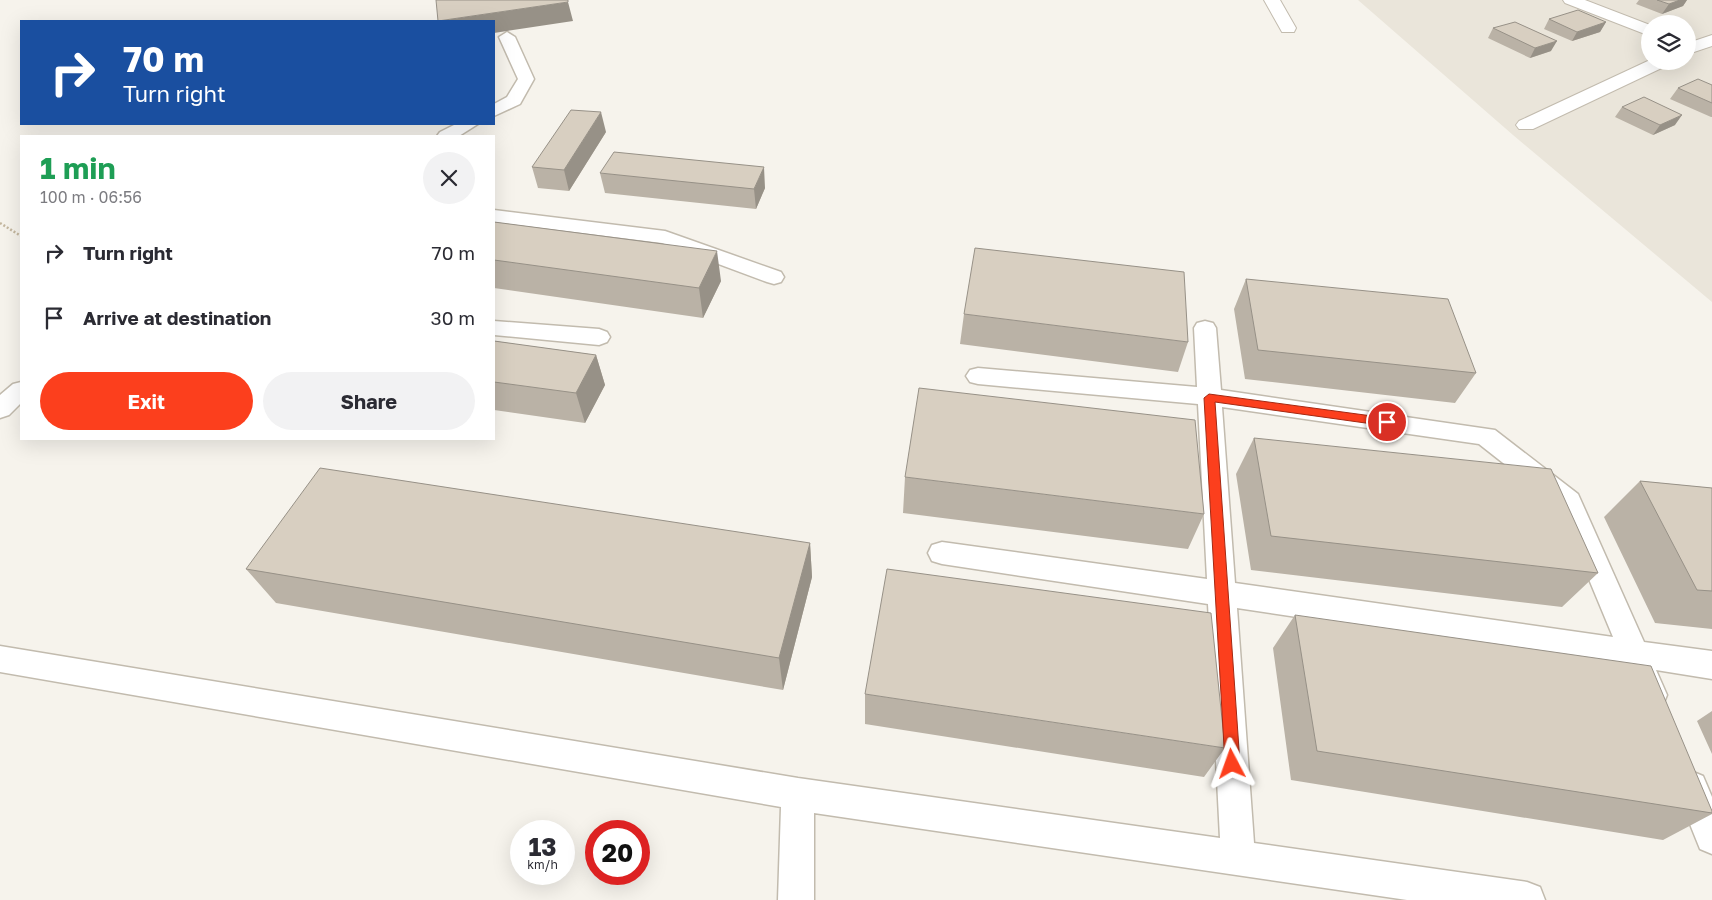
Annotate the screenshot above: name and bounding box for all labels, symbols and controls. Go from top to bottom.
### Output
map controls [1641,15,1696,70]
button: layers [1641,15,1696,70]
text: 70 m [123,38,204,80]
icon: right [40,40,105,105]
text: Turn right [123,80,226,107]
text: 1 min [40,150,116,186]
button: close [423,152,475,204]
text: 100 m · 06:56 [40,187,142,207]
icon: right [40,239,68,267]
text: Turn right [83,241,173,264]
text: 70 m [432,241,475,264]
icon: arrive [40,304,68,332]
text: Arrive at destination [83,306,271,329]
text: 30 m [431,306,475,329]
button: Exit [40,372,253,430]
button: Share [263,372,475,430]
pin [1366,401,1408,443]
icon: arrive [1373,408,1401,436]
position arrow [1205,737,1257,789]
speed limit sign: 20 [585,820,650,885]
text: 13 [528,831,557,862]
text: km/h [527,857,558,872]

